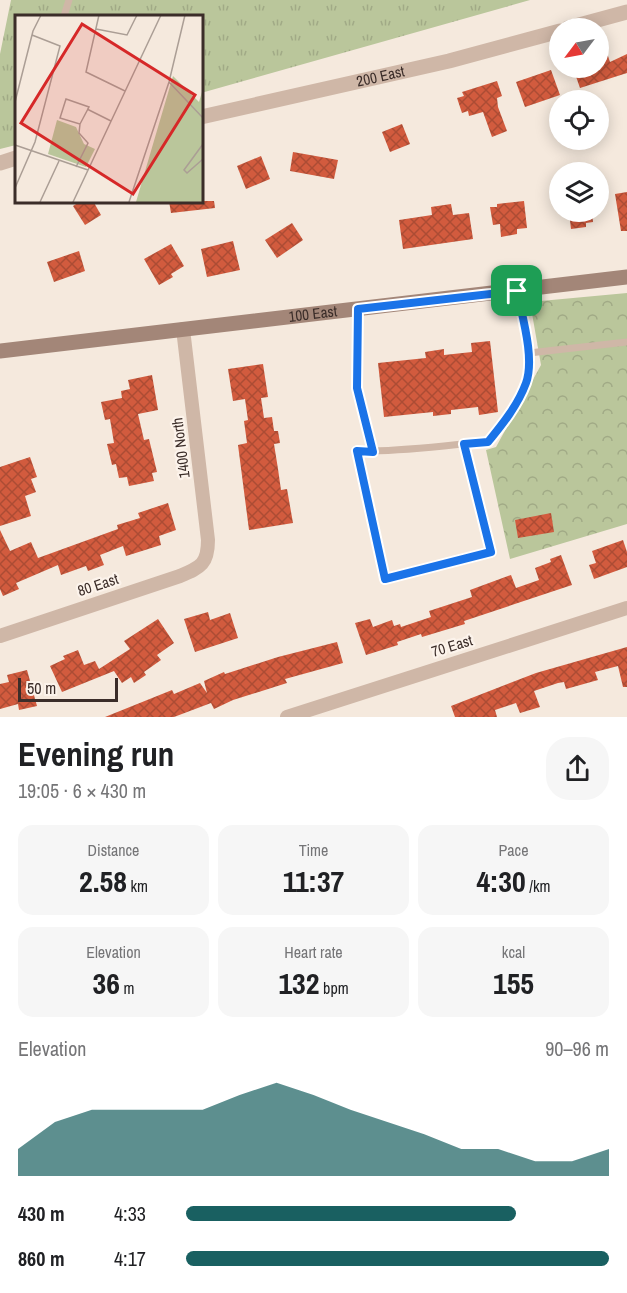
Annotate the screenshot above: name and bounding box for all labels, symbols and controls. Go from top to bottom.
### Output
inset map [15,15,202,202]
north arrow [549,18,609,78]
map controls [549,18,609,222]
street label: 200 East [354,60,407,92]
button: locate [549,90,609,150]
button: layers [549,162,609,222]
pin [491,265,542,316]
icon: arrive [500,274,533,307]
street label: 100 East [287,300,339,327]
street label: 1400 North [166,417,195,480]
street label: 80 East [75,568,121,601]
street label: 70 East [429,629,475,662]
scale bar [18,675,118,702]
text: 50 m [27,677,56,699]
text: Evening run [18,732,174,776]
button: share [546,737,609,800]
text: 19:05 · 6 × 430 m [18,777,146,804]
text: Distance [88,839,139,861]
text: Time [299,839,328,861]
text: Pace [499,839,528,861]
text: 2.58 [79,861,127,901]
text: 11:37 [283,861,344,901]
text: 4:30 [476,861,526,901]
text: km [127,875,148,897]
text: /km [526,875,551,897]
text: Elevation [86,941,141,963]
text: Heart rate [284,941,343,963]
text: kcal [502,941,525,963]
text: 36 [93,963,120,1003]
text: 132 [278,963,319,1003]
text: 155 [493,963,534,1003]
text: m [120,977,134,999]
text: bpm [319,977,349,999]
text: Elevation [18,1035,86,1062]
text: 90–96 m [545,1035,609,1062]
text: 430 m [18,1200,65,1227]
text: 4:33 [114,1200,146,1227]
text: 860 m [18,1245,65,1272]
text: 4:17 [114,1245,146,1272]

